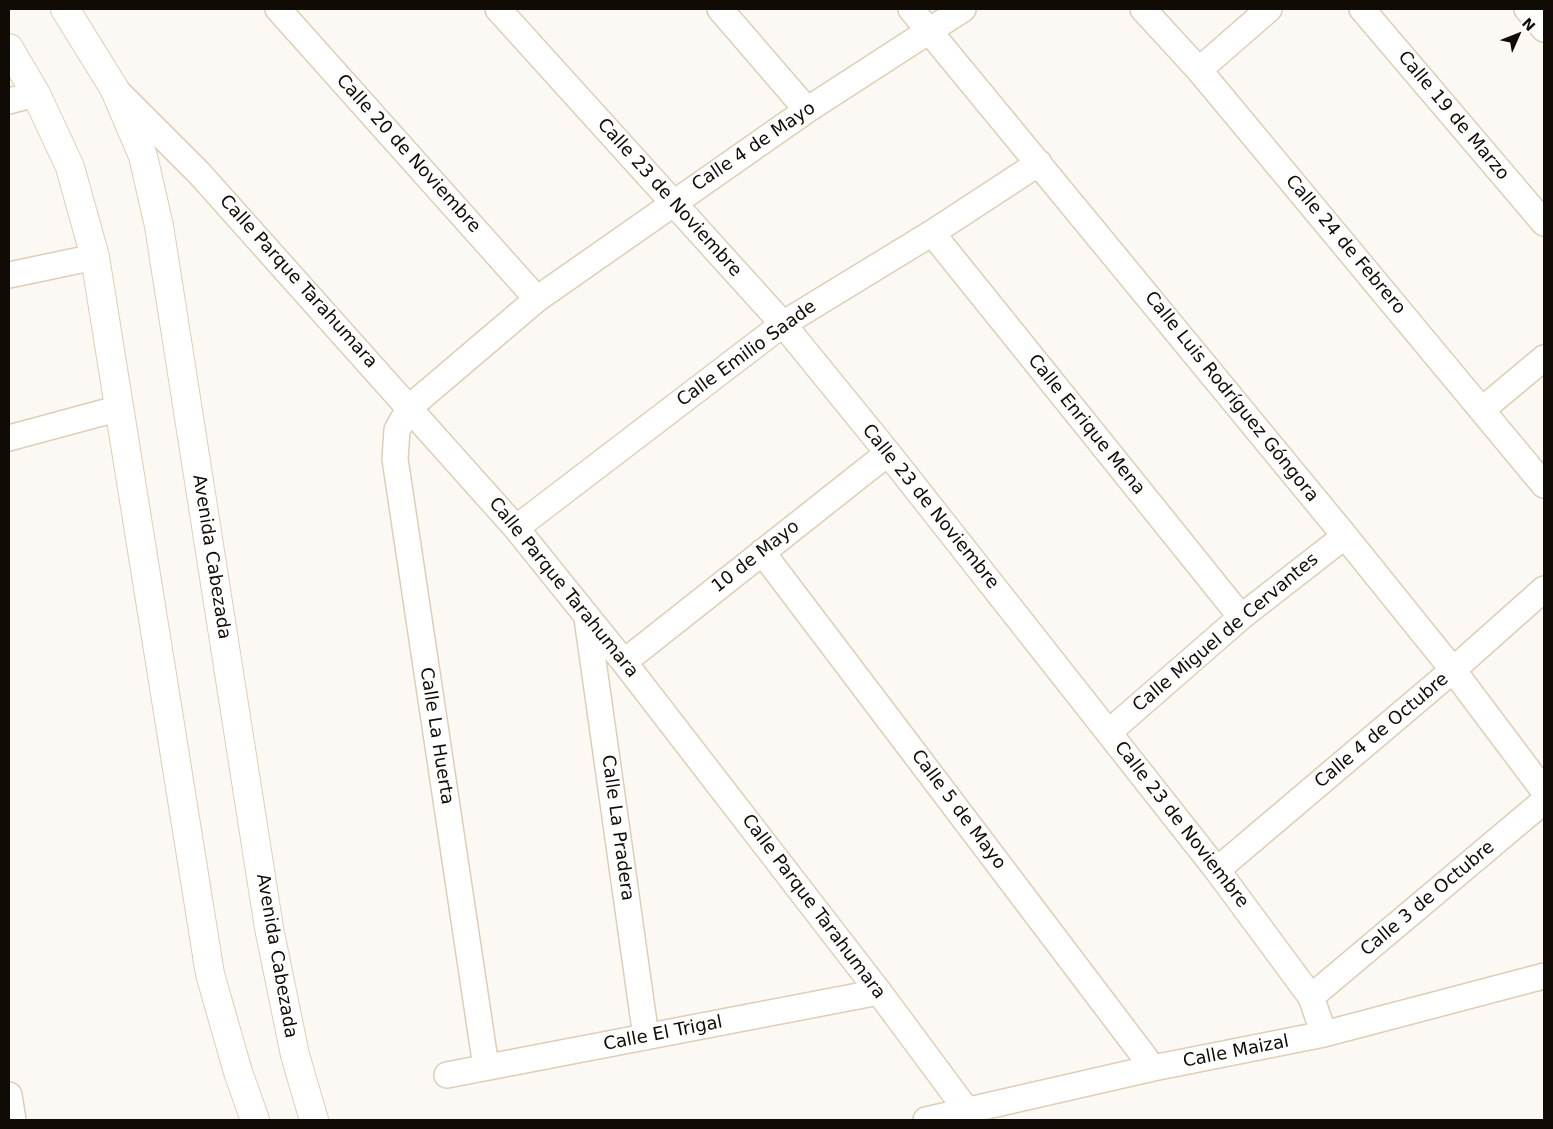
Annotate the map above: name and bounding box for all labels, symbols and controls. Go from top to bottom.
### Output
north arrow [1493,10,1543,60]
text: N [1519,15,1539,34]
street label: Calle 19 de Marzo [1393,47,1513,185]
street label: Calle 20 de Noviembre [331,70,485,238]
street label: Calle 4 de Mayo [688,98,820,196]
street label: Calle 23 de Noviembre [592,114,746,282]
street label: Calle 24 de Febrero [1280,171,1410,319]
street label: Calle Parque Tarahumara [215,191,381,373]
street label: Calle Luis Rodríguez Góngora [1139,287,1323,507]
street label: Calle Emilio Saade [673,296,821,412]
street label: Calle Enrique Mena [1023,350,1149,500]
street label: Calle 23 de Noviembre [857,420,1003,594]
street label: Avenida Cabezada [187,473,235,641]
street label: Calle Parque Tarahumara [484,494,642,682]
street label: 10 de Mayo [708,516,804,598]
street label: Calle Miguel de Cervantes [1129,549,1323,717]
street label: Calle La Huerta [414,666,458,806]
street label: Calle 4 de Octubre [1311,669,1453,793]
street label: Calle 23 de Noviembre [1109,737,1253,913]
street label: Calle 5 de Mayo [906,746,1010,874]
street label: Calle La Pradera [596,754,638,902]
street label: Calle Parque Tarahumara [737,810,889,1004]
street label: Calle 3 de Octubre [1357,837,1499,961]
street label: Avenida Cabezada [251,872,301,1040]
street label: Calle El Trigal [602,1012,724,1056]
street label: Calle Maizal [1181,1031,1291,1073]

